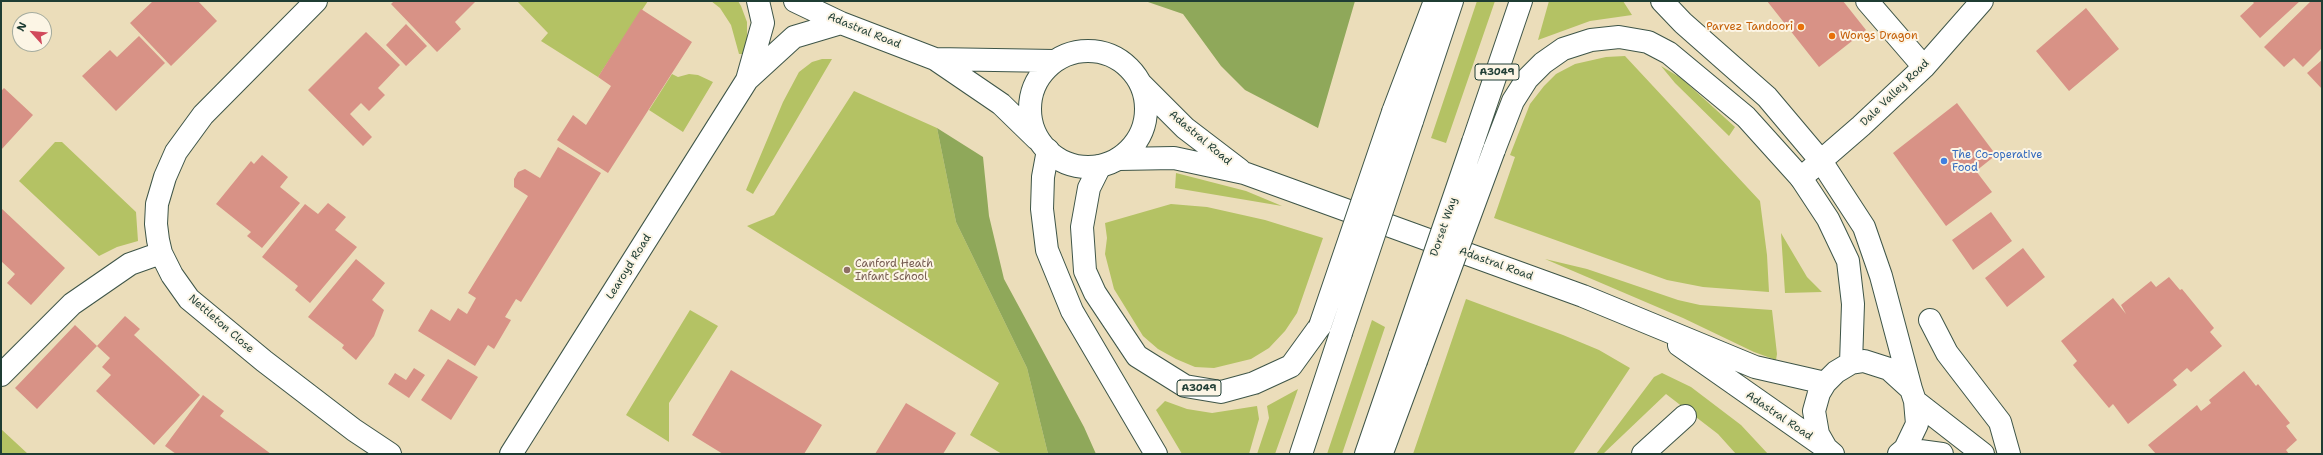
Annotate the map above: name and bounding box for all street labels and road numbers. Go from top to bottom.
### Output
street label: Adastral Road [826,10,902,52]
street label: Dale Valley Road [1858,57,1932,129]
road number: A3049 [1475,64,1519,80]
street label: Adastral Road [1166,108,1234,168]
street label: Dorset Way [1428,196,1460,258]
street label: Learoyd Road [604,232,654,302]
street label: Adastral Road [1457,245,1535,283]
street label: Nettleton Close [186,292,256,356]
road number: A3049 [1177,380,1221,396]
street label: Adastral Road [1743,389,1815,443]

